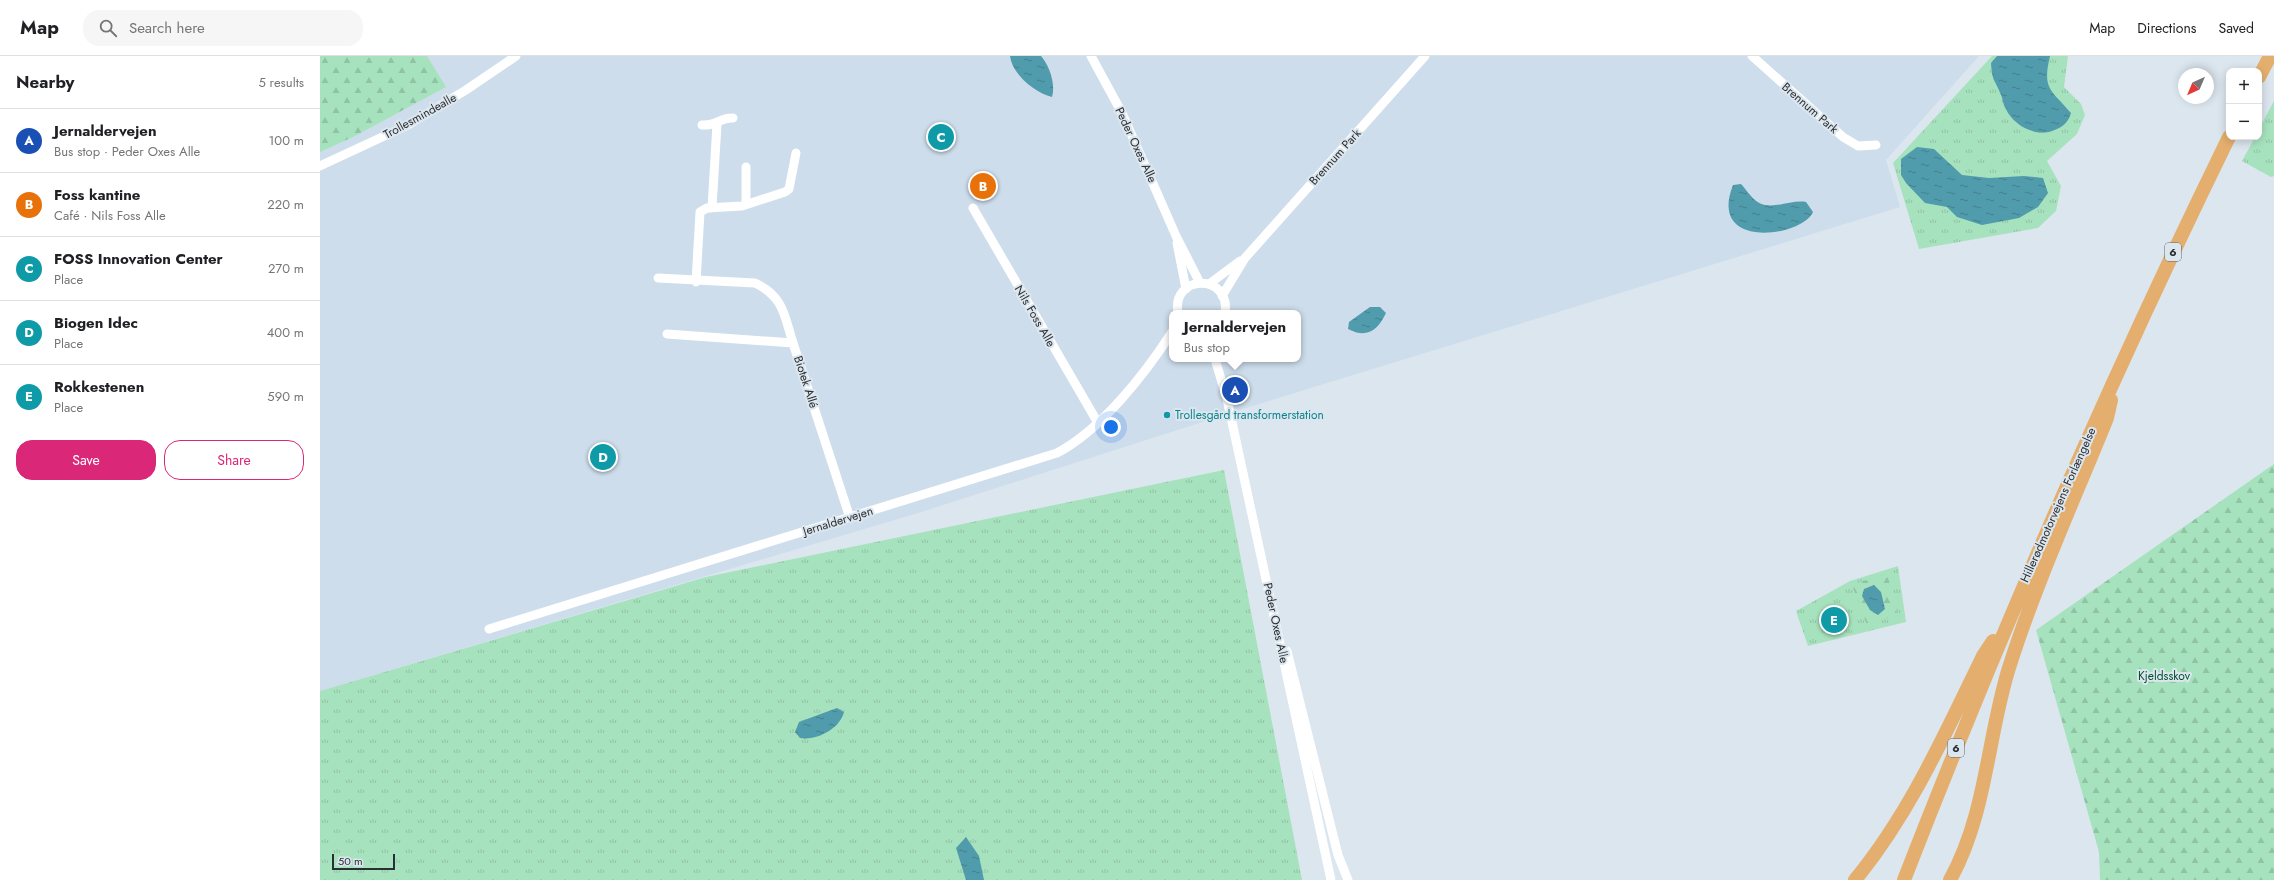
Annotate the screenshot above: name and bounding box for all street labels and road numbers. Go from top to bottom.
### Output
street label: Brennum Park [1778,78,1843,138]
street label: Trollesmindealle [380,89,460,143]
street label: Peder Oxes Alle [1111,104,1161,186]
street label: Brennum Park [1305,124,1366,189]
road number: 6 [2165,243,2181,261]
street label: Nils Foss Alle [1010,282,1060,350]
street label: Biotek Allé [789,354,823,410]
street label: Hillerødmotorvejens Forlængelse [2016,425,2100,585]
street label: Jernaldervejen [799,502,875,541]
street label: Peder Oxes Alle [1259,581,1293,665]
road number: 6 [1948,739,1964,757]

